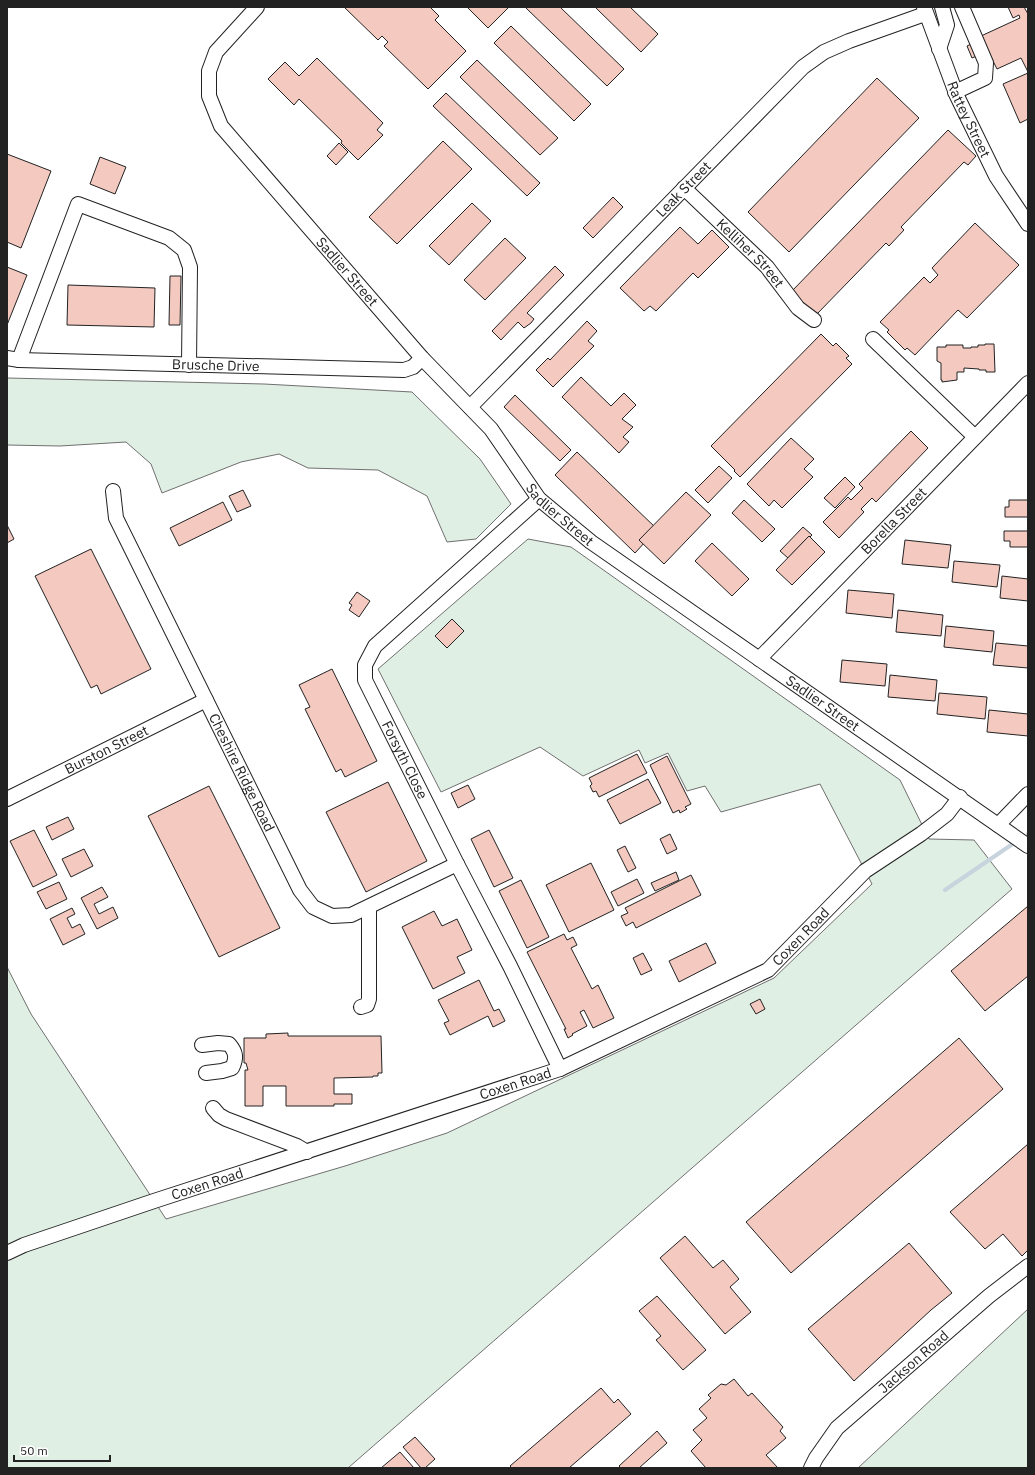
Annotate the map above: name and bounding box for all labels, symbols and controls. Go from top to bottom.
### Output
street label: Rattey Street [943,79,995,160]
street label: Leak Street [652,157,715,221]
street label: Kelliher Street [713,215,788,291]
street label: Sadlier Street [312,233,382,310]
street label: Brusche Drive [172,355,260,375]
street label: Sadlier Street [522,480,598,550]
street label: Borella Street [857,483,930,558]
street label: Sadlier Street [782,671,863,735]
street label: Cheshire Ridge Road [205,710,279,835]
street label: Forsyth Close [378,718,432,802]
street label: Burston Street [61,721,151,778]
street label: Coxen Road [768,904,833,970]
street label: Coxen Road [477,1063,554,1104]
street label: Coxen Road [169,1164,245,1204]
street label: Jackson Road [875,1326,952,1397]
scale bar [14,1437,110,1463]
text: 50 m [20,1443,48,1458]

